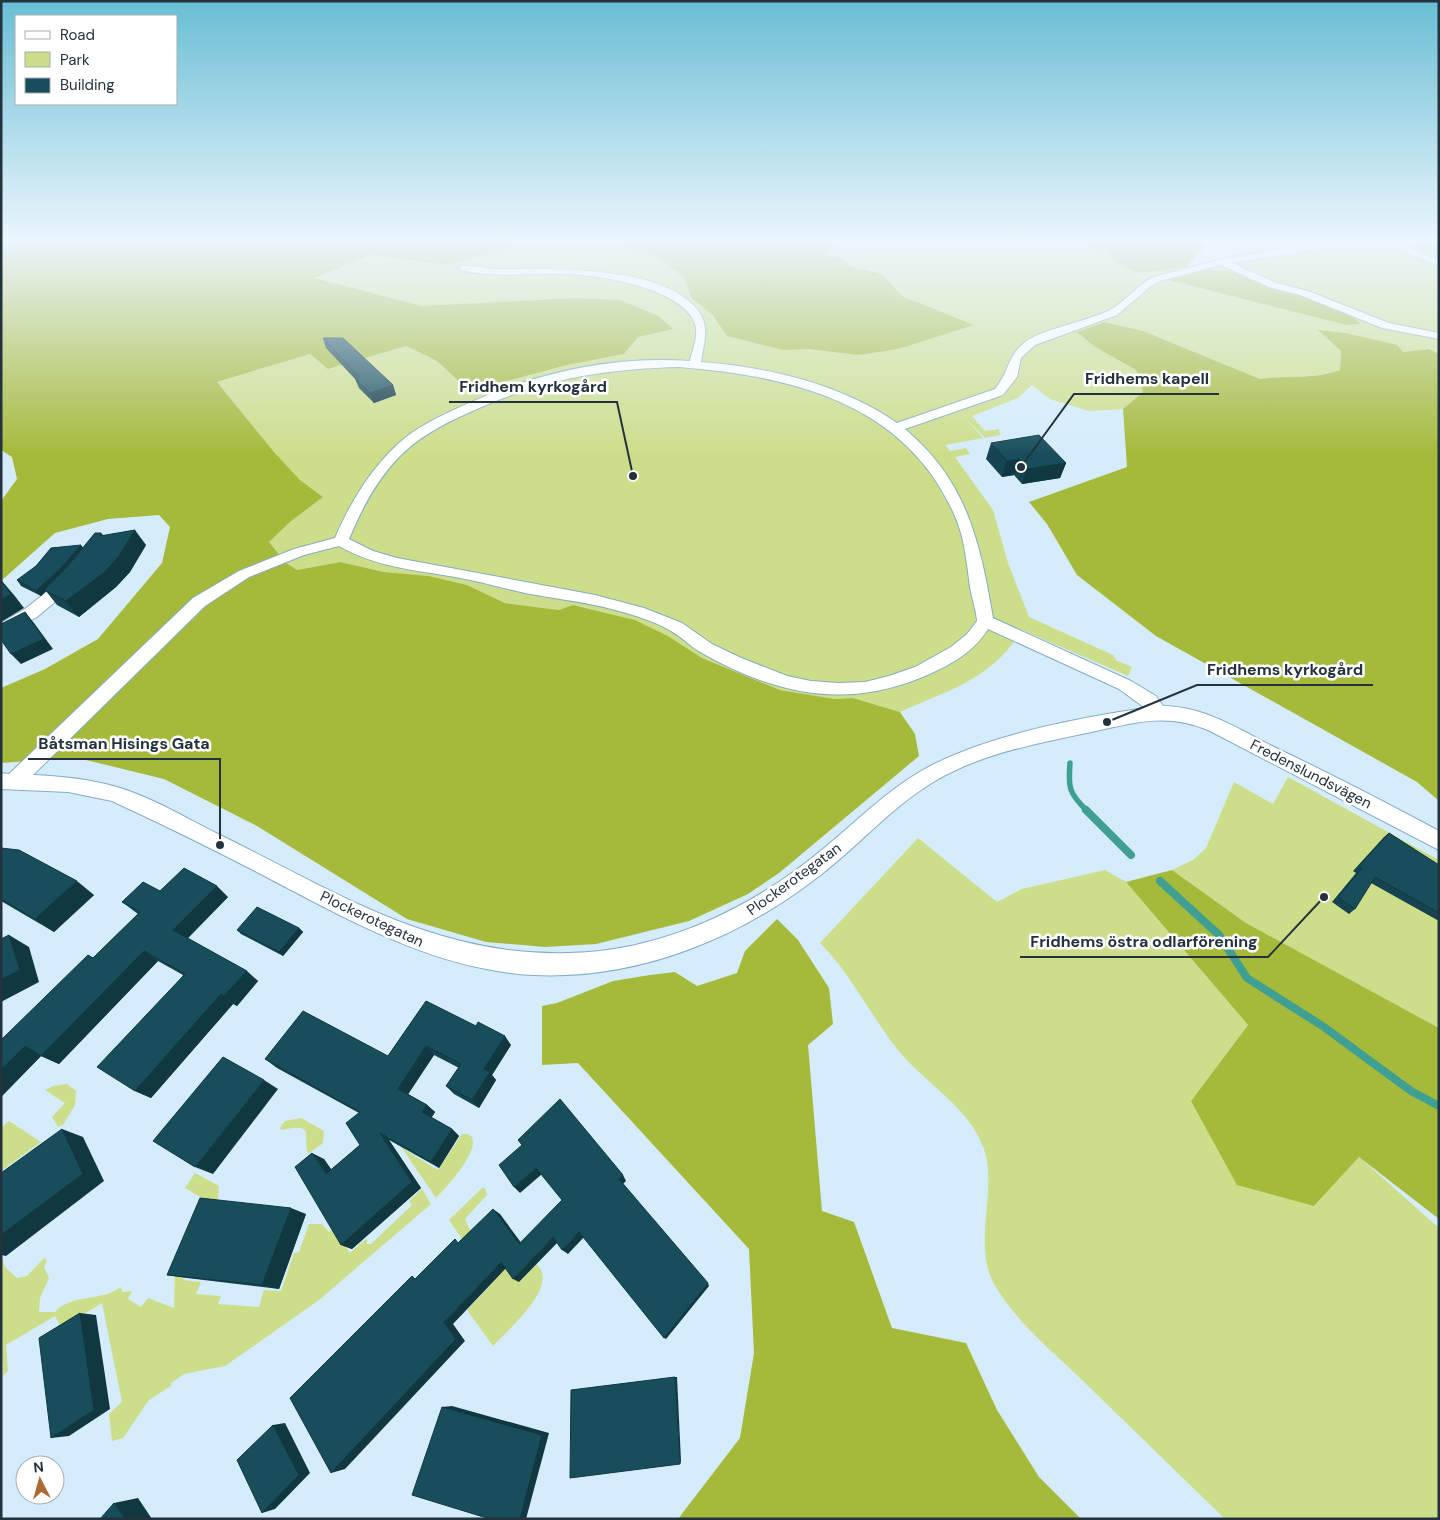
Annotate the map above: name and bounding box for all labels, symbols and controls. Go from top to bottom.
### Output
legend [15,15,178,105]
text: Road [60,25,95,45]
text: Park [60,50,90,70]
text: Building [60,75,115,95]
callout: Fridhems kapell [1074,363,1219,394]
text: Fridhems kapell [1085,368,1209,389]
callout: Fridhem kyrkogård [449,371,617,402]
text: Fridhem kyrkogård [459,376,607,397]
callout: Fridhems kyrkogård [1197,654,1373,685]
text: Fridhems kyrkogård [1207,659,1363,680]
callout: Båtsman Hisings Gata [28,728,220,759]
text: Båtsman Hisings Gata [38,733,210,754]
street label: Fredenslundsvägen [1247,735,1375,813]
street label: Plockerotegatan [743,838,845,920]
street label: Plockerotegatan [317,886,427,952]
callout: Fridhems östra odlarförening [1020,926,1268,957]
text: Fridhems östra odlarförening [1030,931,1258,952]
north arrow [15,1455,65,1505]
text: N [33,1458,45,1477]

